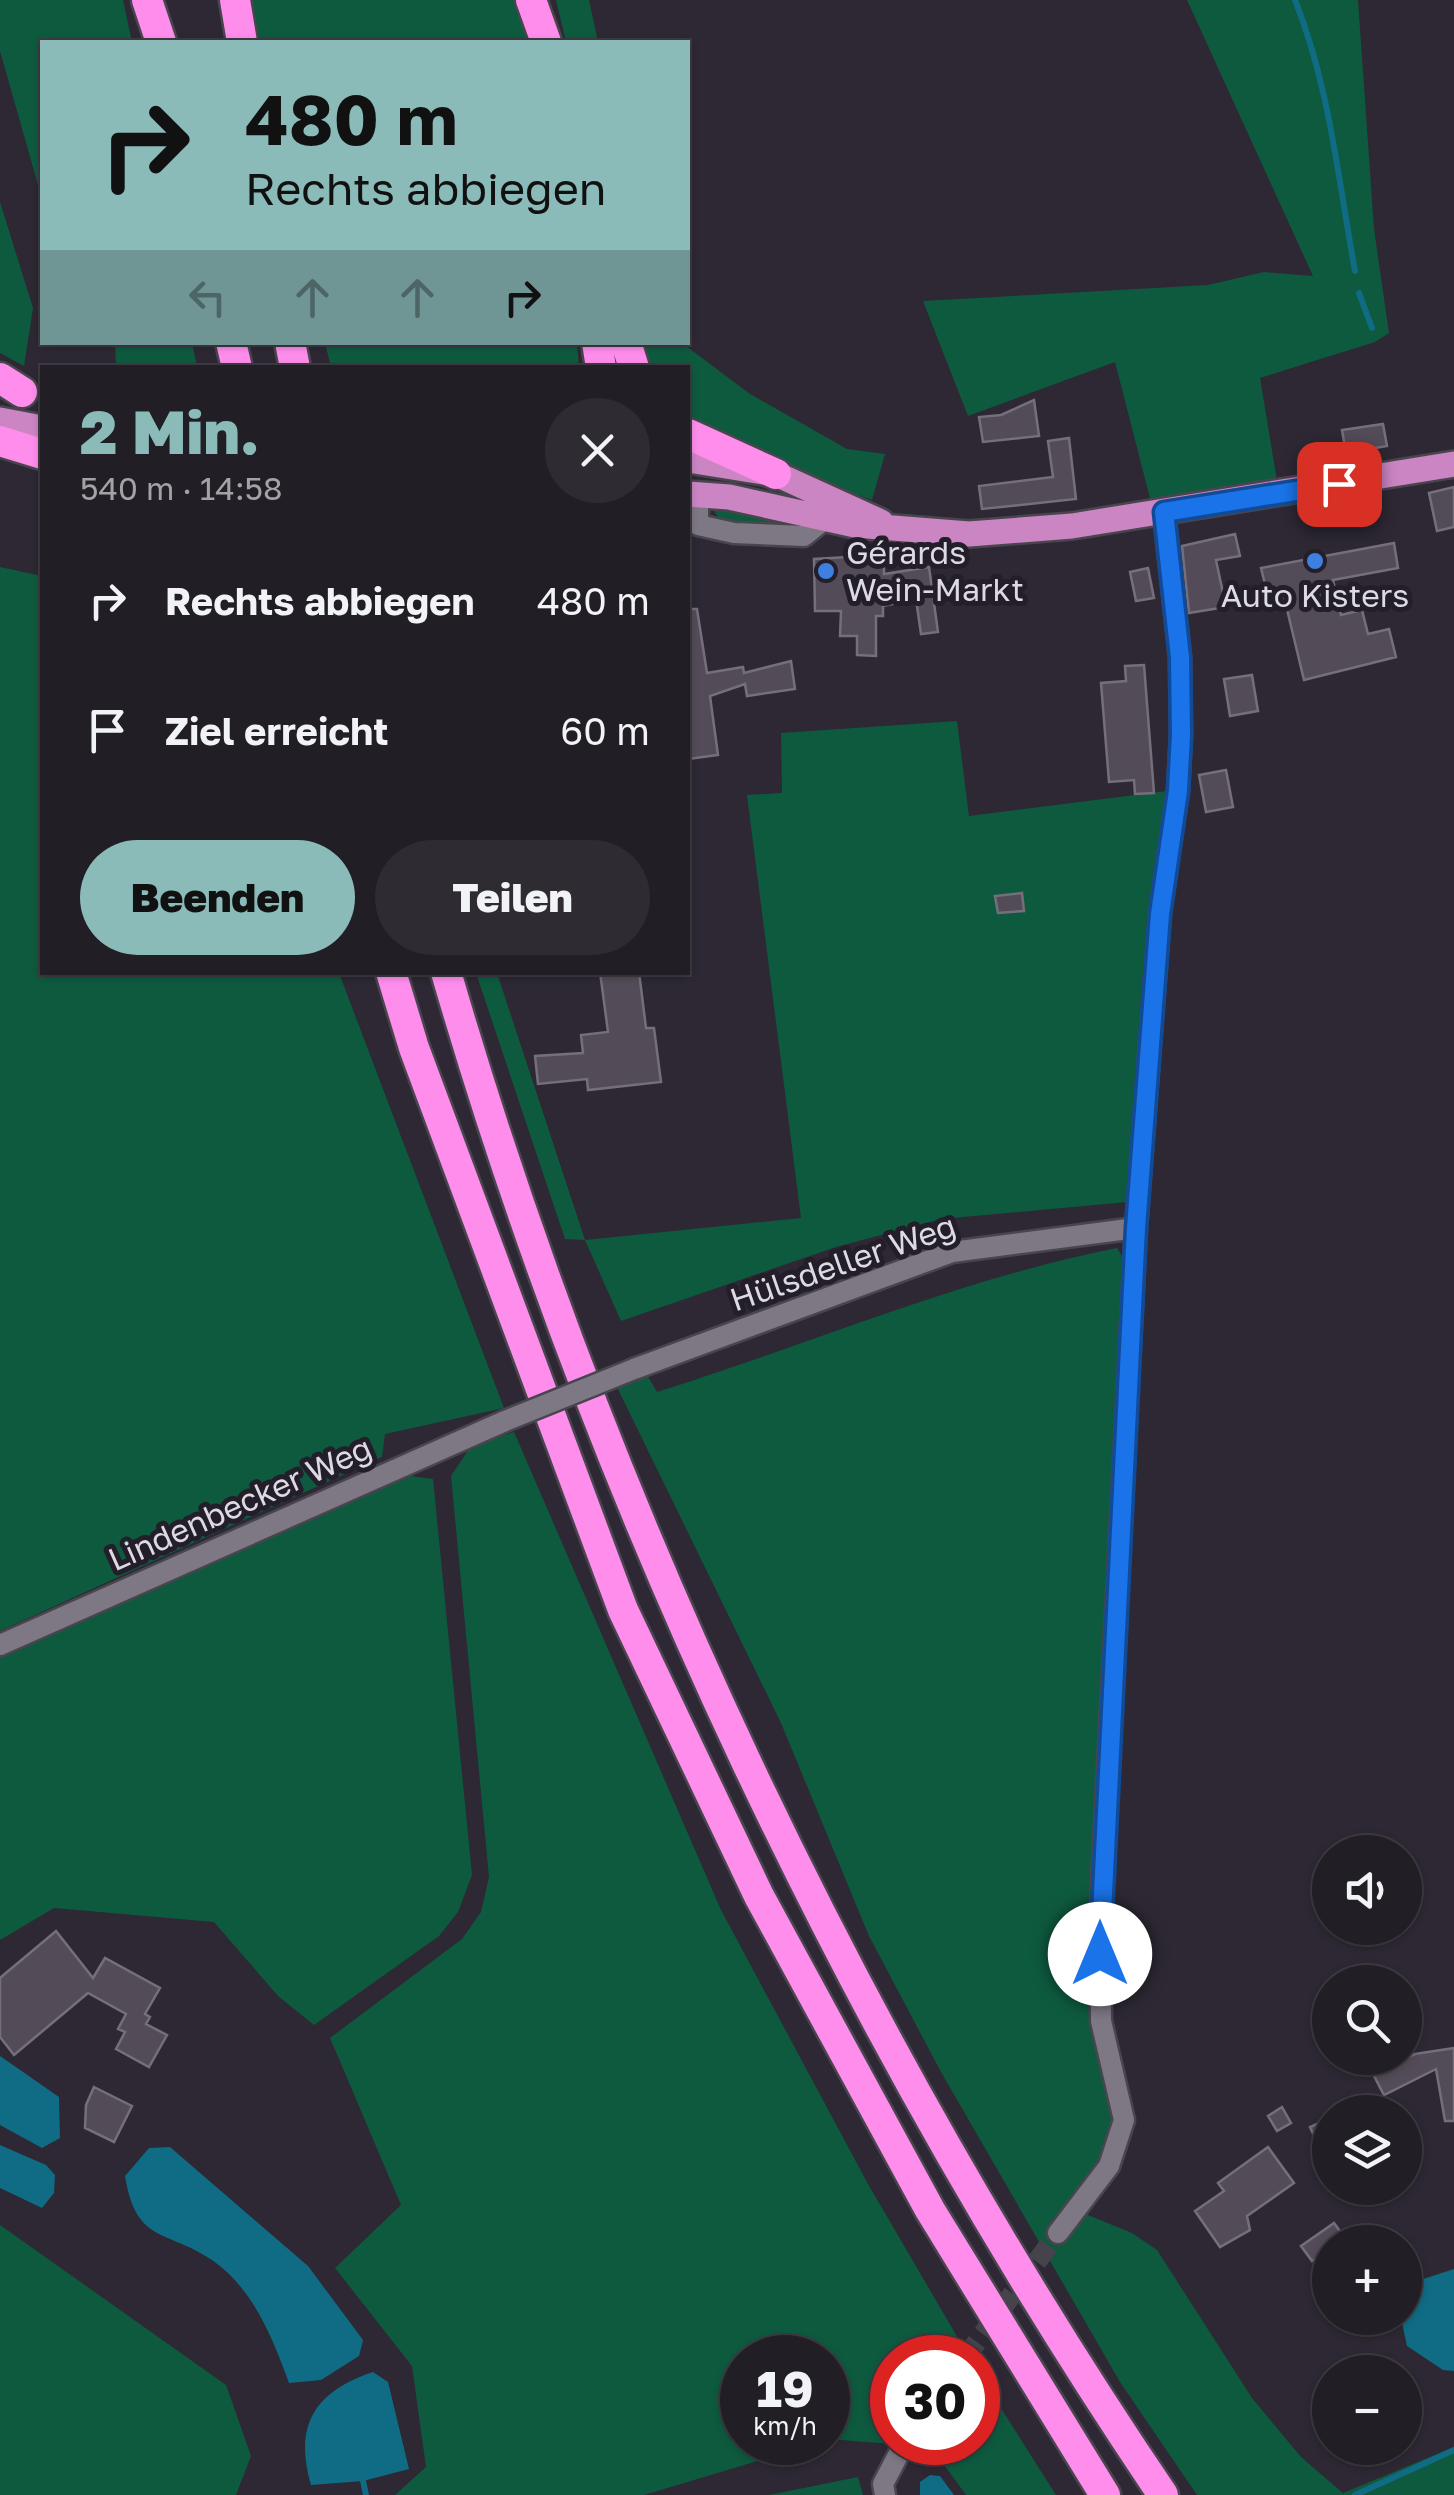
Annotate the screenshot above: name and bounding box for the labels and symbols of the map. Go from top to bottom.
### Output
pin [1297,442,1382,527]
place label: Gérards Wein-Markt [846,533,1024,608]
marker: Auto Kisters [1304,550,1326,572]
marker: Gérards Wein-Markt [815,560,837,582]
place label: Auto Kisters [1221,576,1409,614]
street label: Hülsdeller Weg [725,1206,960,1318]
street label: Lindenbecker Weg [102,1428,377,1578]
position arrow [1048,1902,1152,2006]
speed limit sign: 30 [870,2335,1000,2465]

